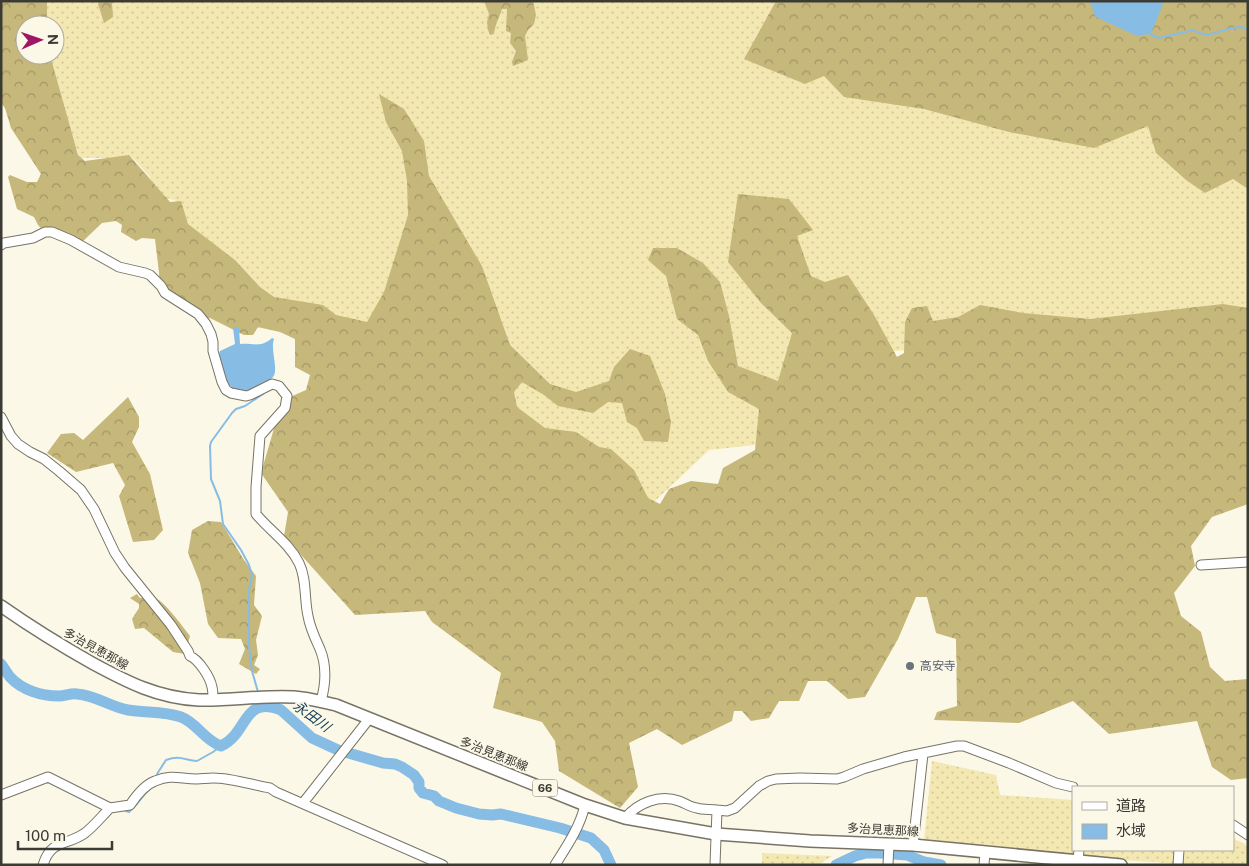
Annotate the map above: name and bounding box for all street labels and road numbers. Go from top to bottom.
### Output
street label: 多治見恵那線 [61,625,131,673]
street label: 多治見恵那線 [458,734,530,774]
road number: 66 [532,780,558,796]
street label: 多治見恵那線 [847,821,919,839]

